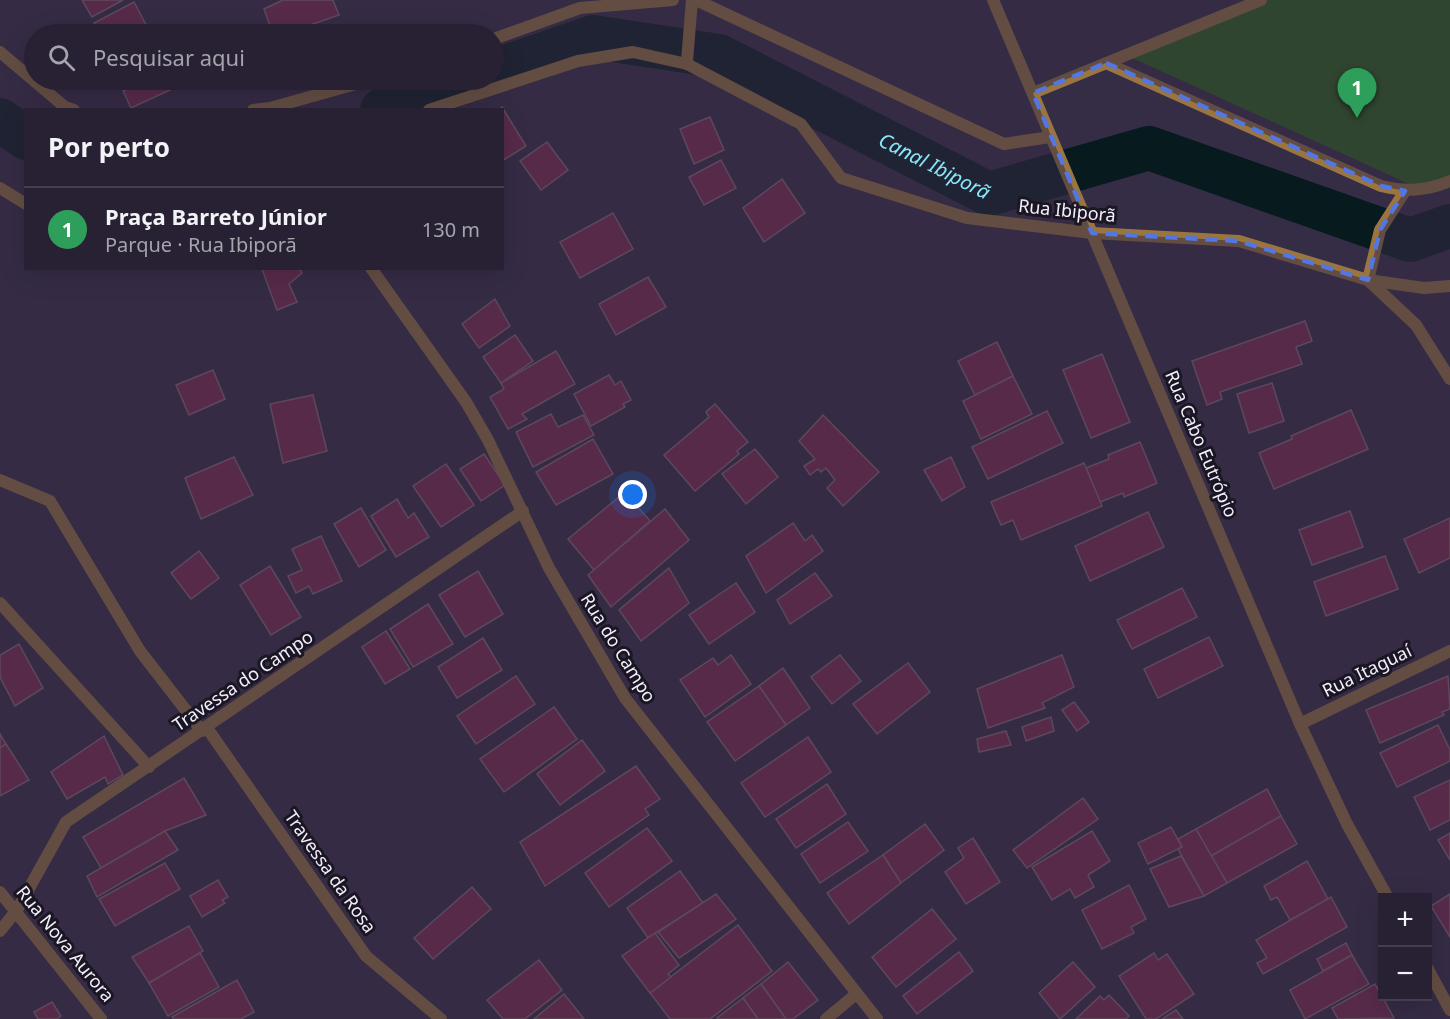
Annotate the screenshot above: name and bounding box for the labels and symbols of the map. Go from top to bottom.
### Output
pin: 1 [1338,68,1376,118]
water label: Canal Ibiporã [874,126,995,205]
street label: Rua Ibiporã [1017,193,1117,227]
street label: Rua Cabo Eutrópio [1160,366,1244,521]
your location [618,480,647,509]
street label: Rua do Campo [576,589,662,706]
street label: Travessa do Campo [168,624,317,736]
street label: Rua Itaguaí [1318,638,1416,702]
street label: Travessa da Rosa [280,805,382,937]
street label: Rua Nova Aurora [11,880,120,1006]

